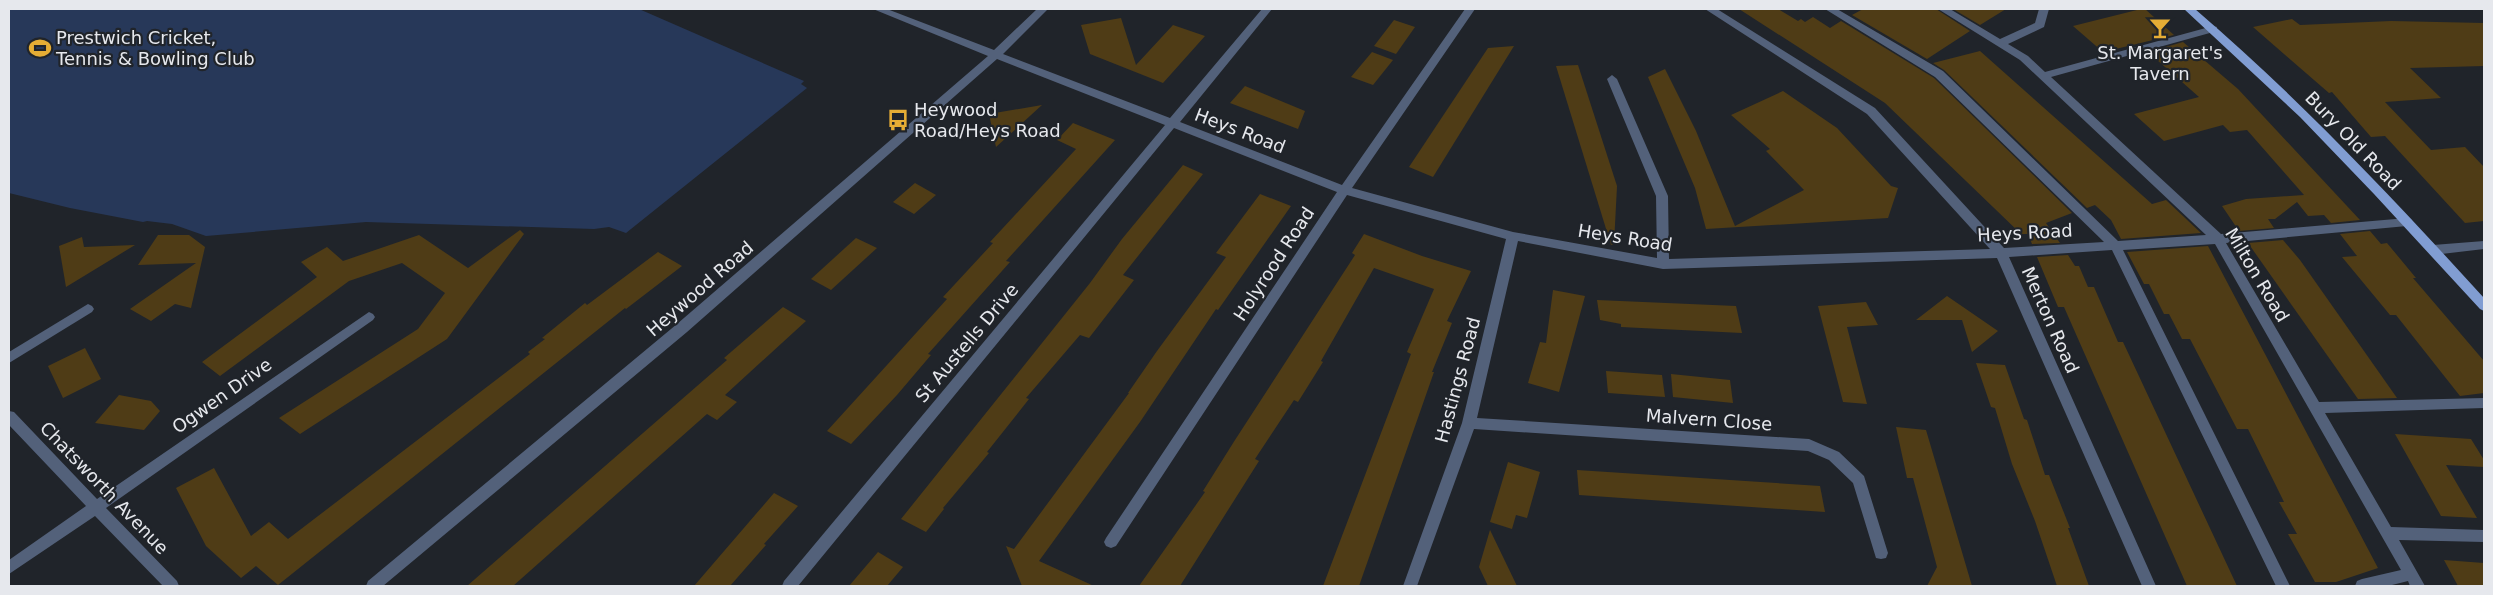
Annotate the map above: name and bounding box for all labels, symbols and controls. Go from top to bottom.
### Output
bar icon: St. Margaret's Tavern [2147,15,2173,41]
place label: Prestwich Cricket, Tennis & Bowling Club [55,27,255,69]
sports icon: Prestwich Cricket, Tennis & Bowling Club [27,35,53,61]
place label: St. Margaret's Tavern [2097,42,2223,84]
street label: Bury Old Road [2301,87,2406,194]
place label: Heywood Road/Heys Road [914,99,1061,141]
street label: Heys Road [1192,104,1289,157]
bus stop icon: Heywood Road/Heys Road [885,107,911,133]
street label: Holyrood Road [1229,203,1318,325]
street label: Heys Road [1576,220,1674,255]
street label: Heys Road [1977,220,2073,245]
street label: Milton Road [2221,224,2294,326]
street label: Heywood Road [642,237,757,341]
street label: Merton Road [2018,263,2083,376]
street label: St Austells Drive [911,279,1022,406]
street label: Hastings Road [1431,315,1484,445]
street label: Ogwen Drive [168,354,275,438]
street label: Malvern Close [1645,405,1773,434]
street label: Chatsworth Avenue [36,417,173,558]

